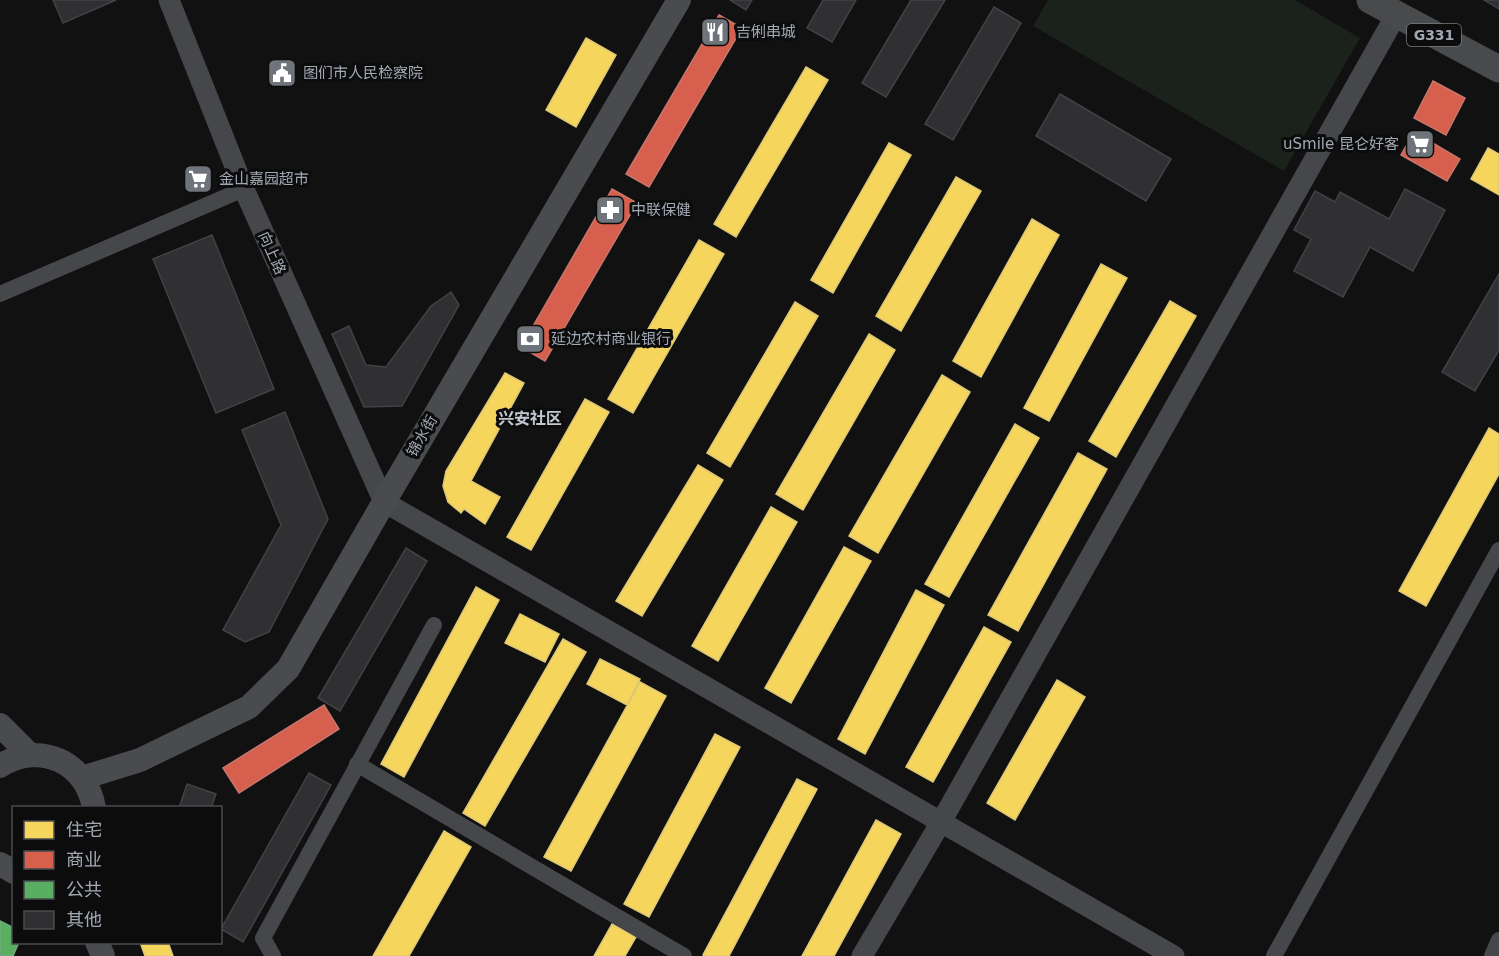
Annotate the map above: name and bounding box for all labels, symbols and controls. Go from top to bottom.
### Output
restaurant icon: 吉俐串城 [699,16,731,48]
place label: 吉俐串城 [736,23,796,41]
road number: G331 [1407,24,1461,46]
public building icon: 图们市人民检察院 [266,57,298,89]
place label: 图们市人民检察院 [303,64,423,82]
supermarket icon: uSmile 昆仑好客 [1404,128,1436,160]
place label: uSmile 昆仑好客 [1283,135,1399,153]
supermarket icon: 金山嘉园超市 [182,163,214,195]
place label: 金山嘉园超市 [219,170,309,188]
pharmacy icon: 中联保健 [594,194,626,226]
place label: 中联保健 [631,201,691,219]
street label: 向上路 [255,229,289,277]
bank icon: 延边农村商业银行 [514,323,546,355]
place label: 延边农村商业银行 [551,330,671,348]
district label: 兴安社区 [498,409,562,428]
street label: 锦水街 [403,412,441,460]
legend [12,806,222,944]
text: 住宅 [66,819,102,840]
text: 商业 [66,849,102,870]
text: 公共 [66,879,102,900]
text: 其他 [66,909,102,930]

